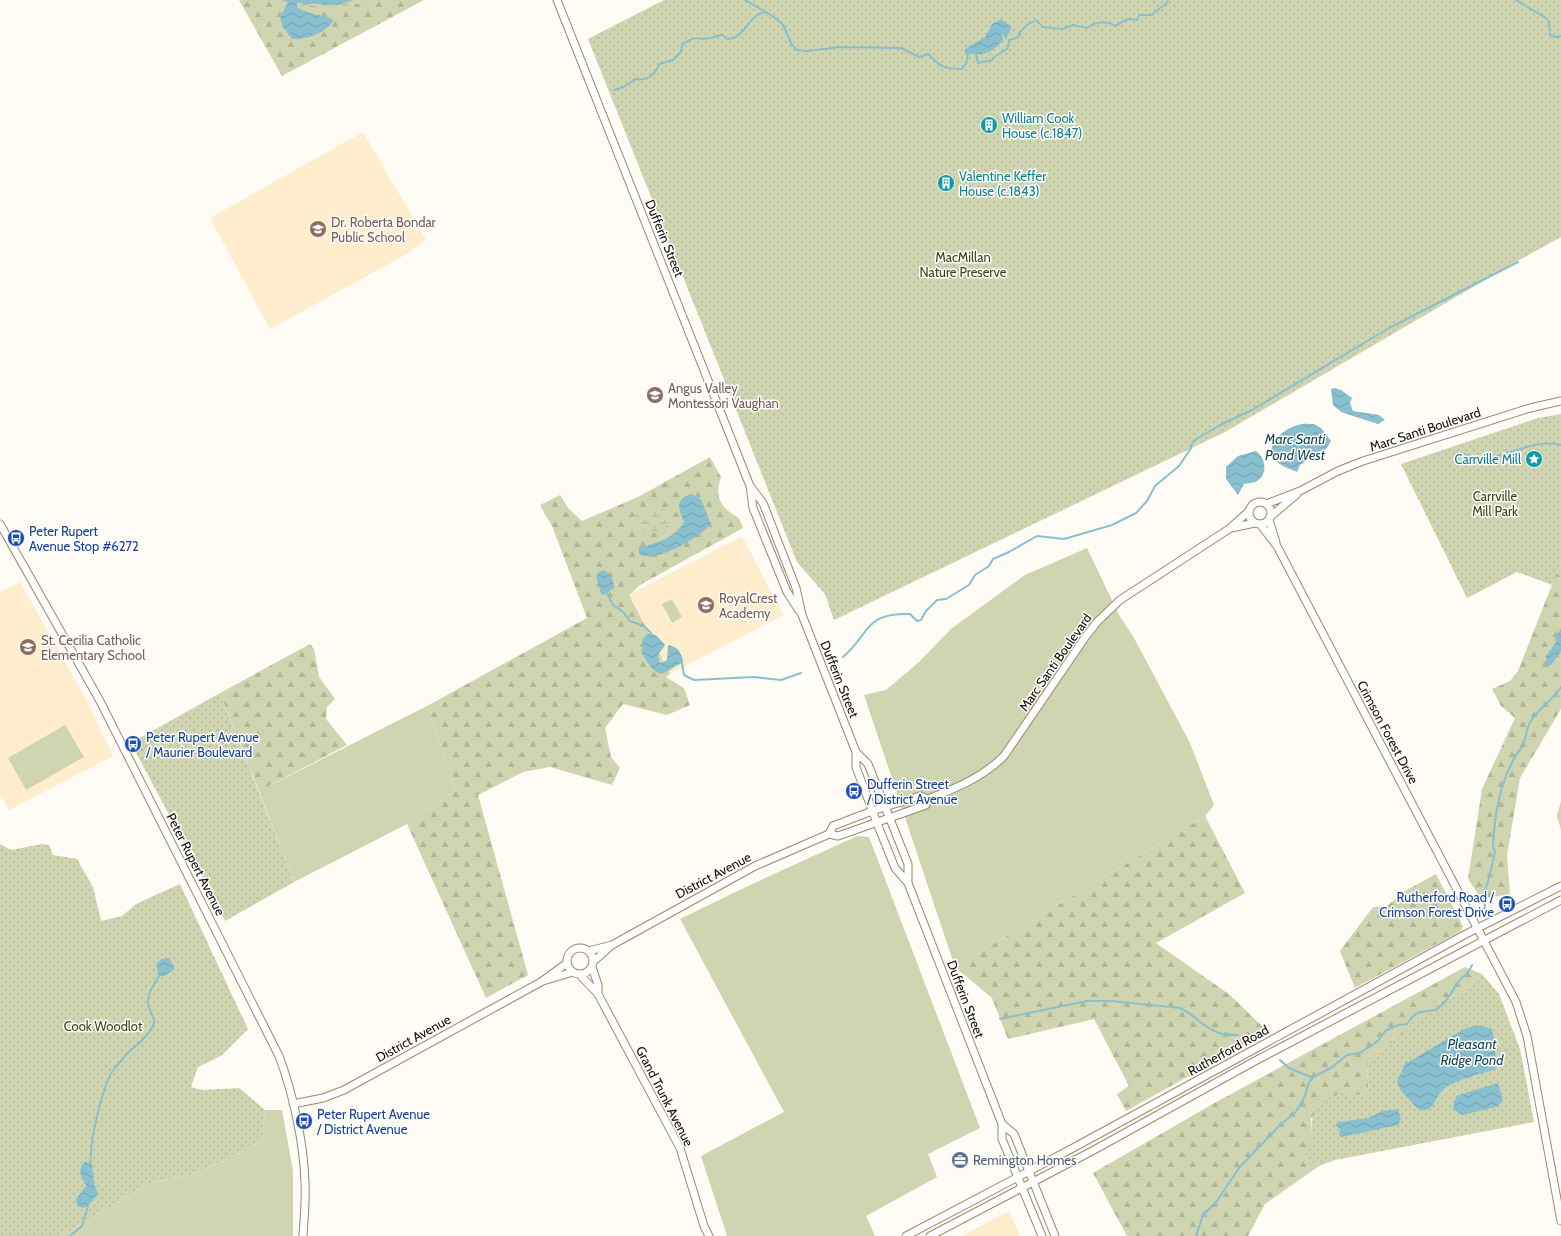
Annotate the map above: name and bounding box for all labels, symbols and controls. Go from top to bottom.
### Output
place label: William Cook House (c.1847) [1002,110,1082,141]
building icon: William Cook House (c.1847) [979,115,999,135]
place label: Valentine Keffer House (c.1843) [959,168,1047,199]
building icon: Valentine Keffer House (c.1843) [936,173,956,193]
street label: Dufferin Street [642,197,688,279]
place label: Dr. Roberta Bondar Public School [331,214,437,245]
school or university icon: Dr. Roberta Bondar Public School [308,219,328,239]
park label: MacMillan Nature Preserve [920,249,1007,280]
place label: Angus Valley Montessori Vaughan [668,380,779,411]
school or university icon: Angus Valley Montessori Vaughan [645,385,665,405]
street label: Marc Santi Boulevard [1368,404,1482,454]
water label: Marc Santi Pond West [1264,430,1326,464]
place icon: Carrville Mill [1524,449,1544,469]
place label: Carrville Mill [1454,451,1521,467]
park label: Carrville Mill Park [1472,488,1518,519]
place label: Peter Rupert Avenue Stop #6272 [29,523,139,554]
bus stop icon: Peter Rupert Avenue Stop #6272 [6,528,26,548]
place label: RoyalCrest Academy [719,590,778,621]
school or university icon: RoyalCrest Academy [696,595,716,615]
street label: Marc Santi Boulevard [1015,610,1095,714]
place label: St. Cecilia Catholic Elementary School [41,632,145,663]
school or university icon: St. Cecilia Catholic Elementary School [18,637,38,657]
street label: Dufferin Street [817,638,863,720]
street label: Crimson Forest Drive [1354,678,1422,787]
place label: Peter Rupert Avenue / Maurier Boulevard [145,729,259,760]
bus stop icon: Peter Rupert Avenue / Maurier Boulevard [123,734,143,754]
place label: Dufferin Street / District Avenue [866,776,958,807]
bus stop icon: Dufferin Street / District Avenue [844,781,864,801]
street label: Peter Rupert Avenue [163,810,229,918]
street label: District Avenue [673,848,754,902]
place label: Rutherford Road / Crimson Forest Drive [1379,889,1495,920]
bus stop icon: Rutherford Road / Crimson Forest Drive [1497,894,1517,914]
street label: Dufferin Street [944,958,988,1041]
street label: District Avenue [373,1011,454,1065]
park label: Cook Woodlot [64,1018,143,1034]
street label: Rutherford Road [1185,1021,1271,1079]
water label: Pleasant Ridge Pond [1441,1035,1504,1069]
street label: Grand Trunk Avenue [633,1043,697,1149]
place label: Peter Rupert Avenue / District Avenue [316,1106,430,1137]
bus stop icon: Peter Rupert Avenue / District Avenue [294,1111,314,1131]
office icon: Remington Homes [950,1150,970,1170]
place label: Remington Homes [973,1152,1077,1168]

